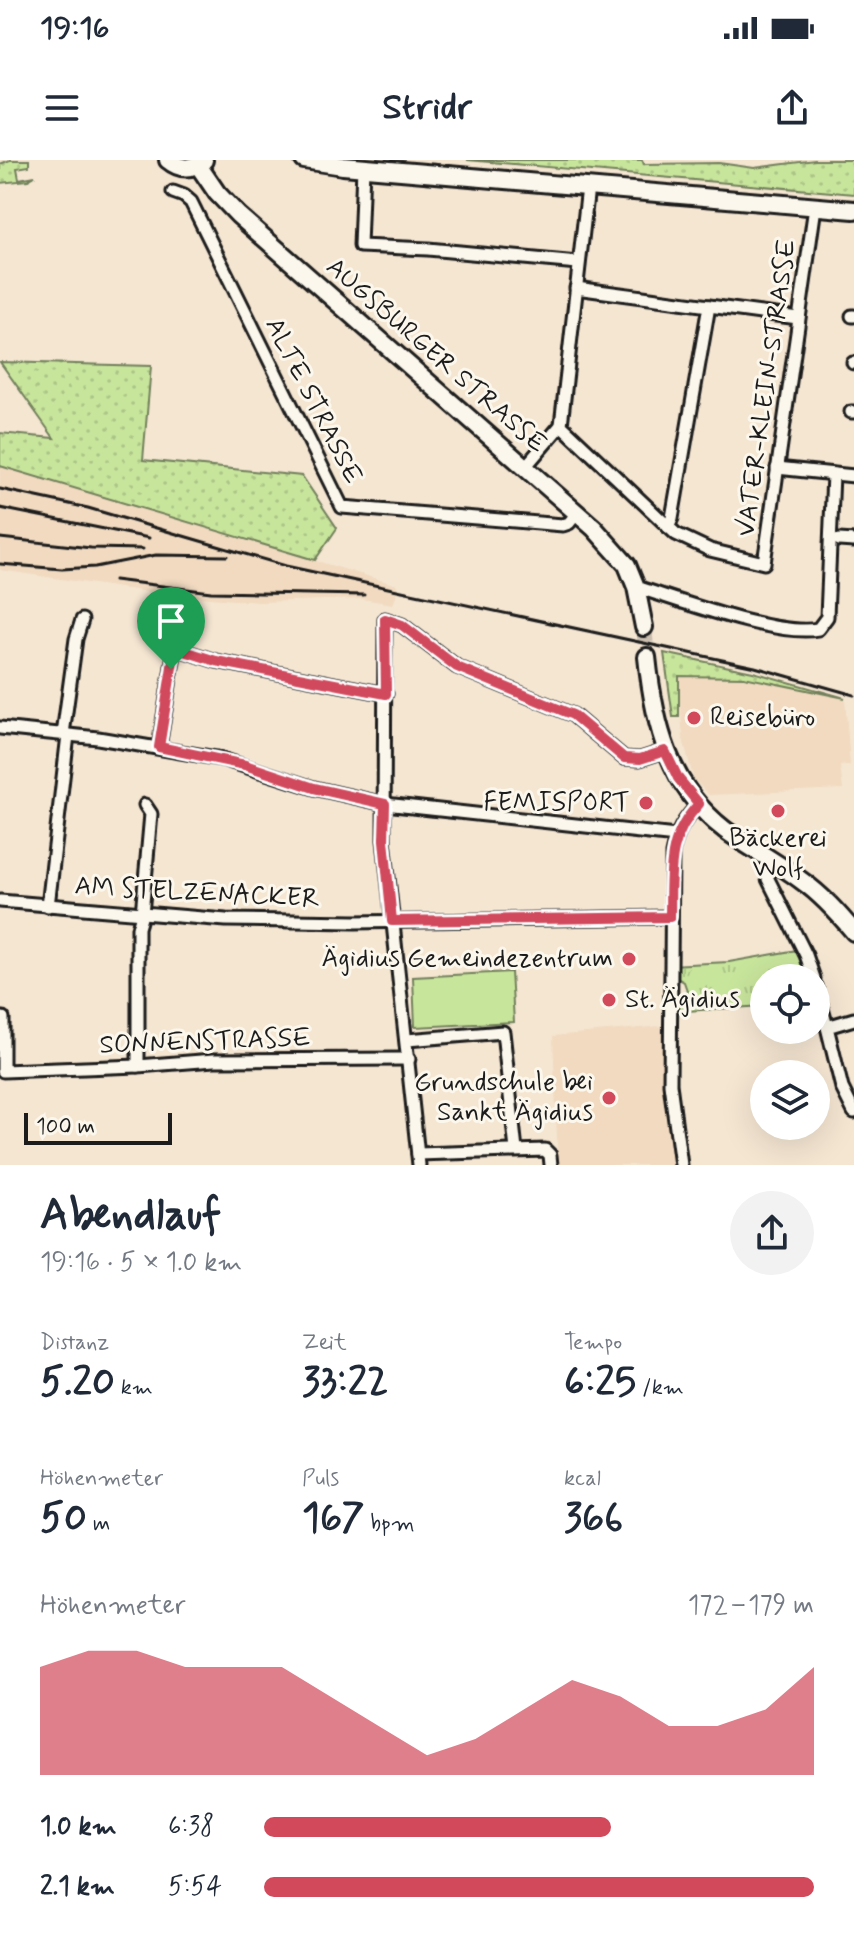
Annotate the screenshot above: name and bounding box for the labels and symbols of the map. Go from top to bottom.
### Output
street label: VATER-KLEIN-STRASSE [729,237,805,539]
street label: AUGSBURGER STRASSE [318,251,554,461]
street label: ALTE STRASSE [256,312,370,490]
pin [137,587,205,669]
place label: Reisebüro [710,701,815,735]
marker: Reisebüro [685,709,703,727]
place label: FEMISPORT [483,786,630,820]
marker: FEMISPORT [637,794,655,812]
marker: Bäckerei Wolf [769,802,787,820]
place label: Bäckerei Wolf [729,822,827,886]
street label: AM STELZENACKER [74,870,320,916]
place label: Ägidius Gemeindezentrum [322,942,613,976]
marker: Ägidius Gemeindezentrum [620,950,638,968]
place label: St. Ägidius [625,983,740,1017]
marker: St. Ägidius [600,991,618,1009]
street label: SONNENSTRASSE [99,1021,311,1063]
place label: Grundschule bei Sankt Ägidius [414,1066,593,1130]
marker: Grundschule bei Sankt Ägidius [600,1089,618,1107]
scale bar [24,1109,172,1145]

